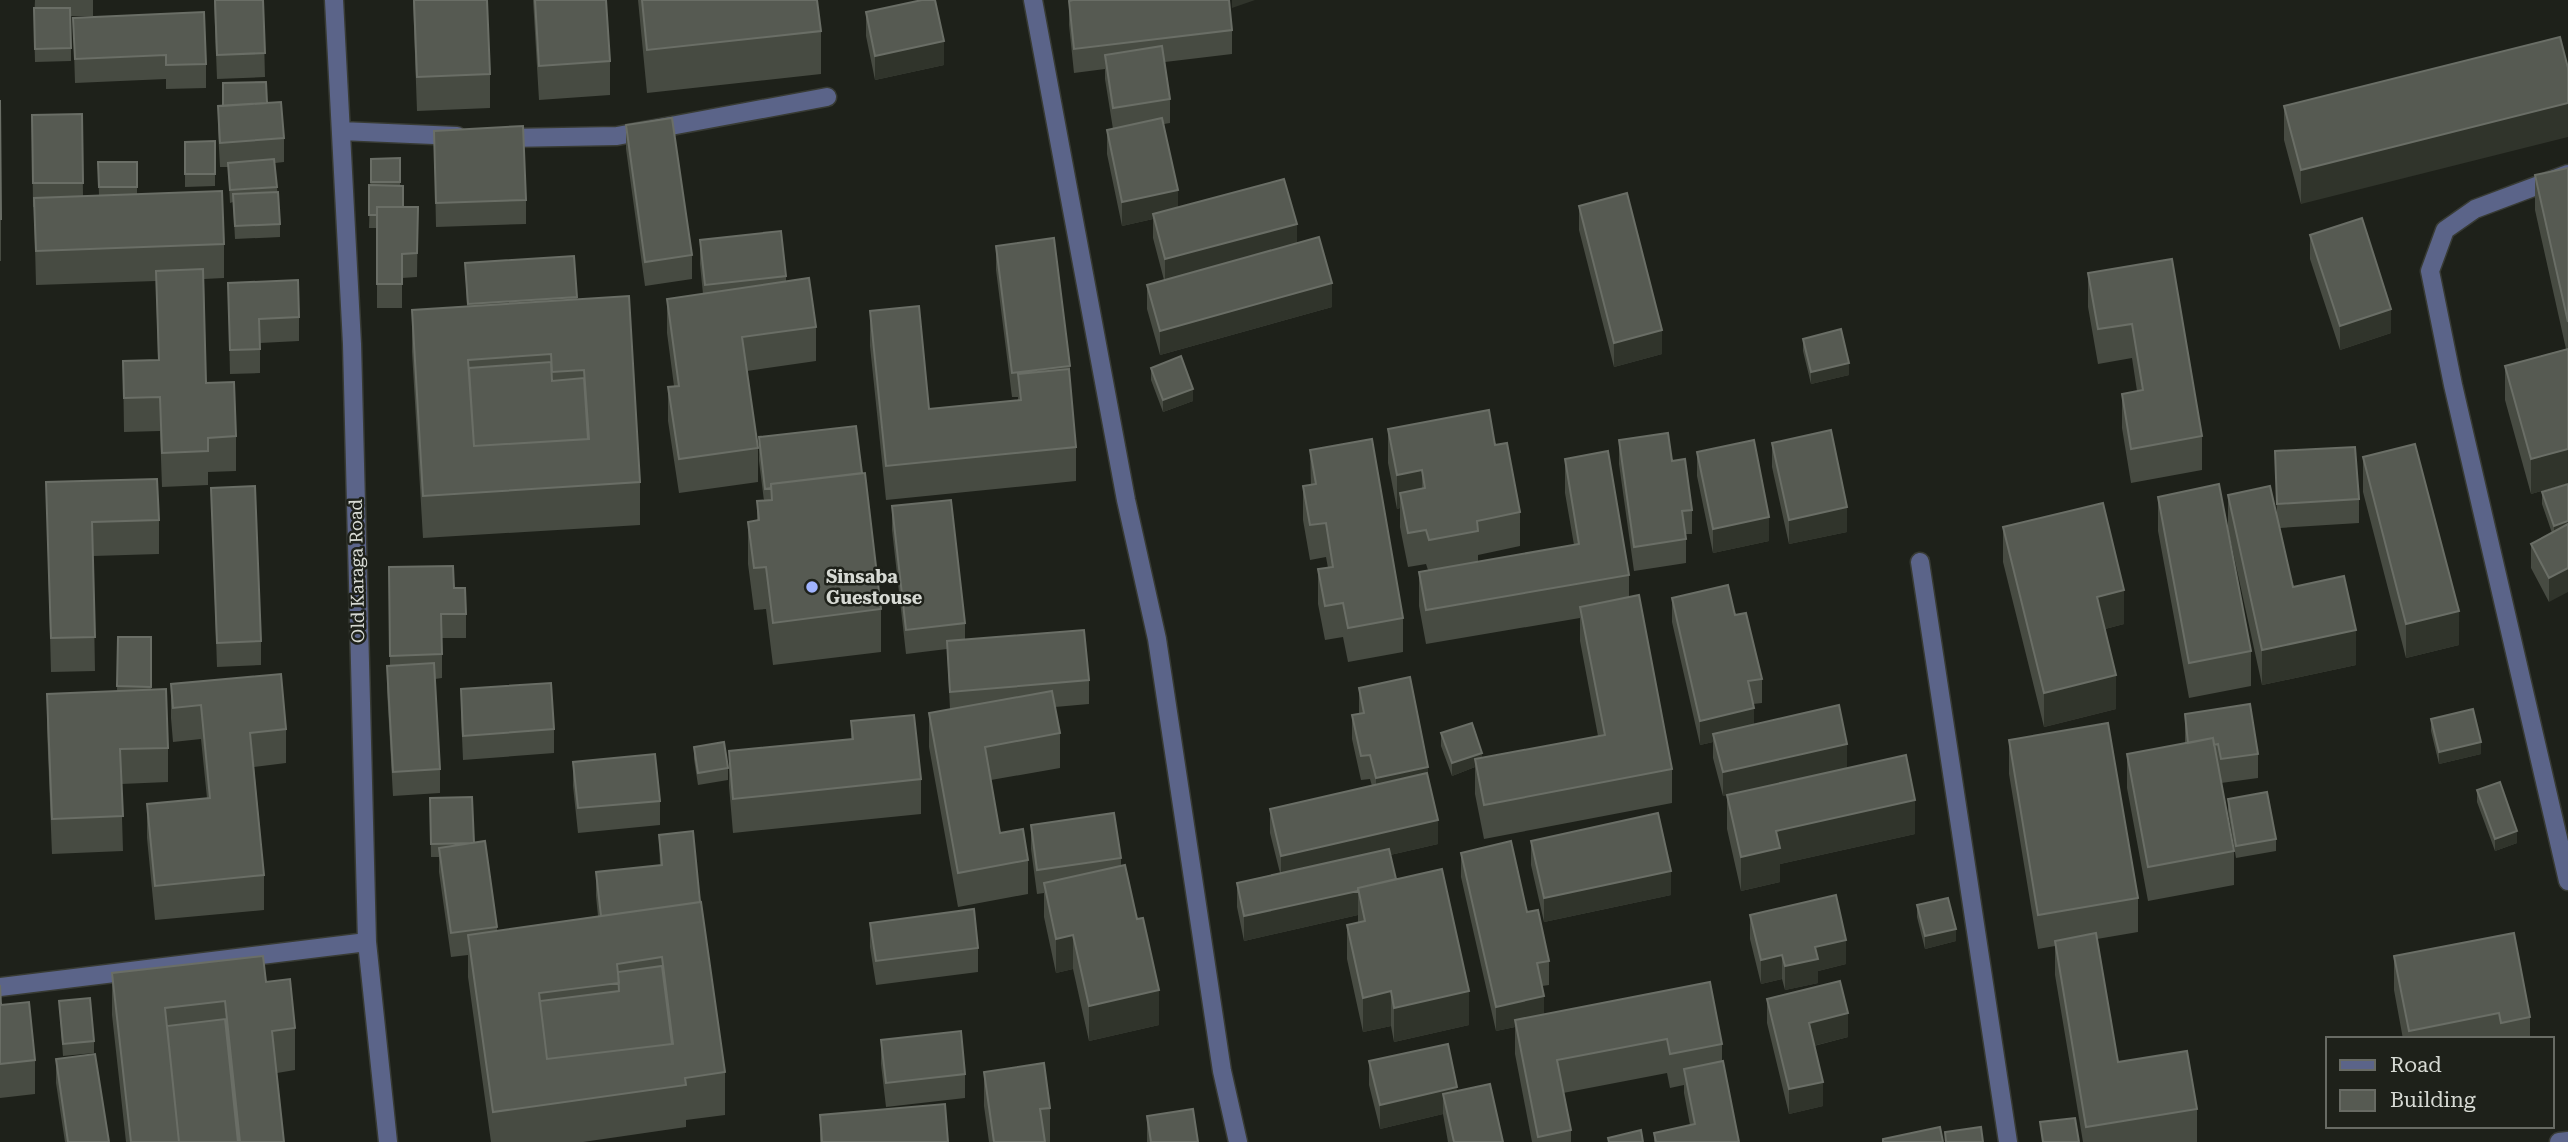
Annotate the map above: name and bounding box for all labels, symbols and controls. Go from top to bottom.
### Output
street label: Old Karaga Road [345,498,368,643]
place label: Sinsaba Guestouse [826,566,923,608]
marker: Sinsaba Guestouse [804,579,820,595]
legend [2326,1037,2554,1128]
text: Road [2390,1053,2442,1077]
text: Building [2390,1088,2476,1112]

